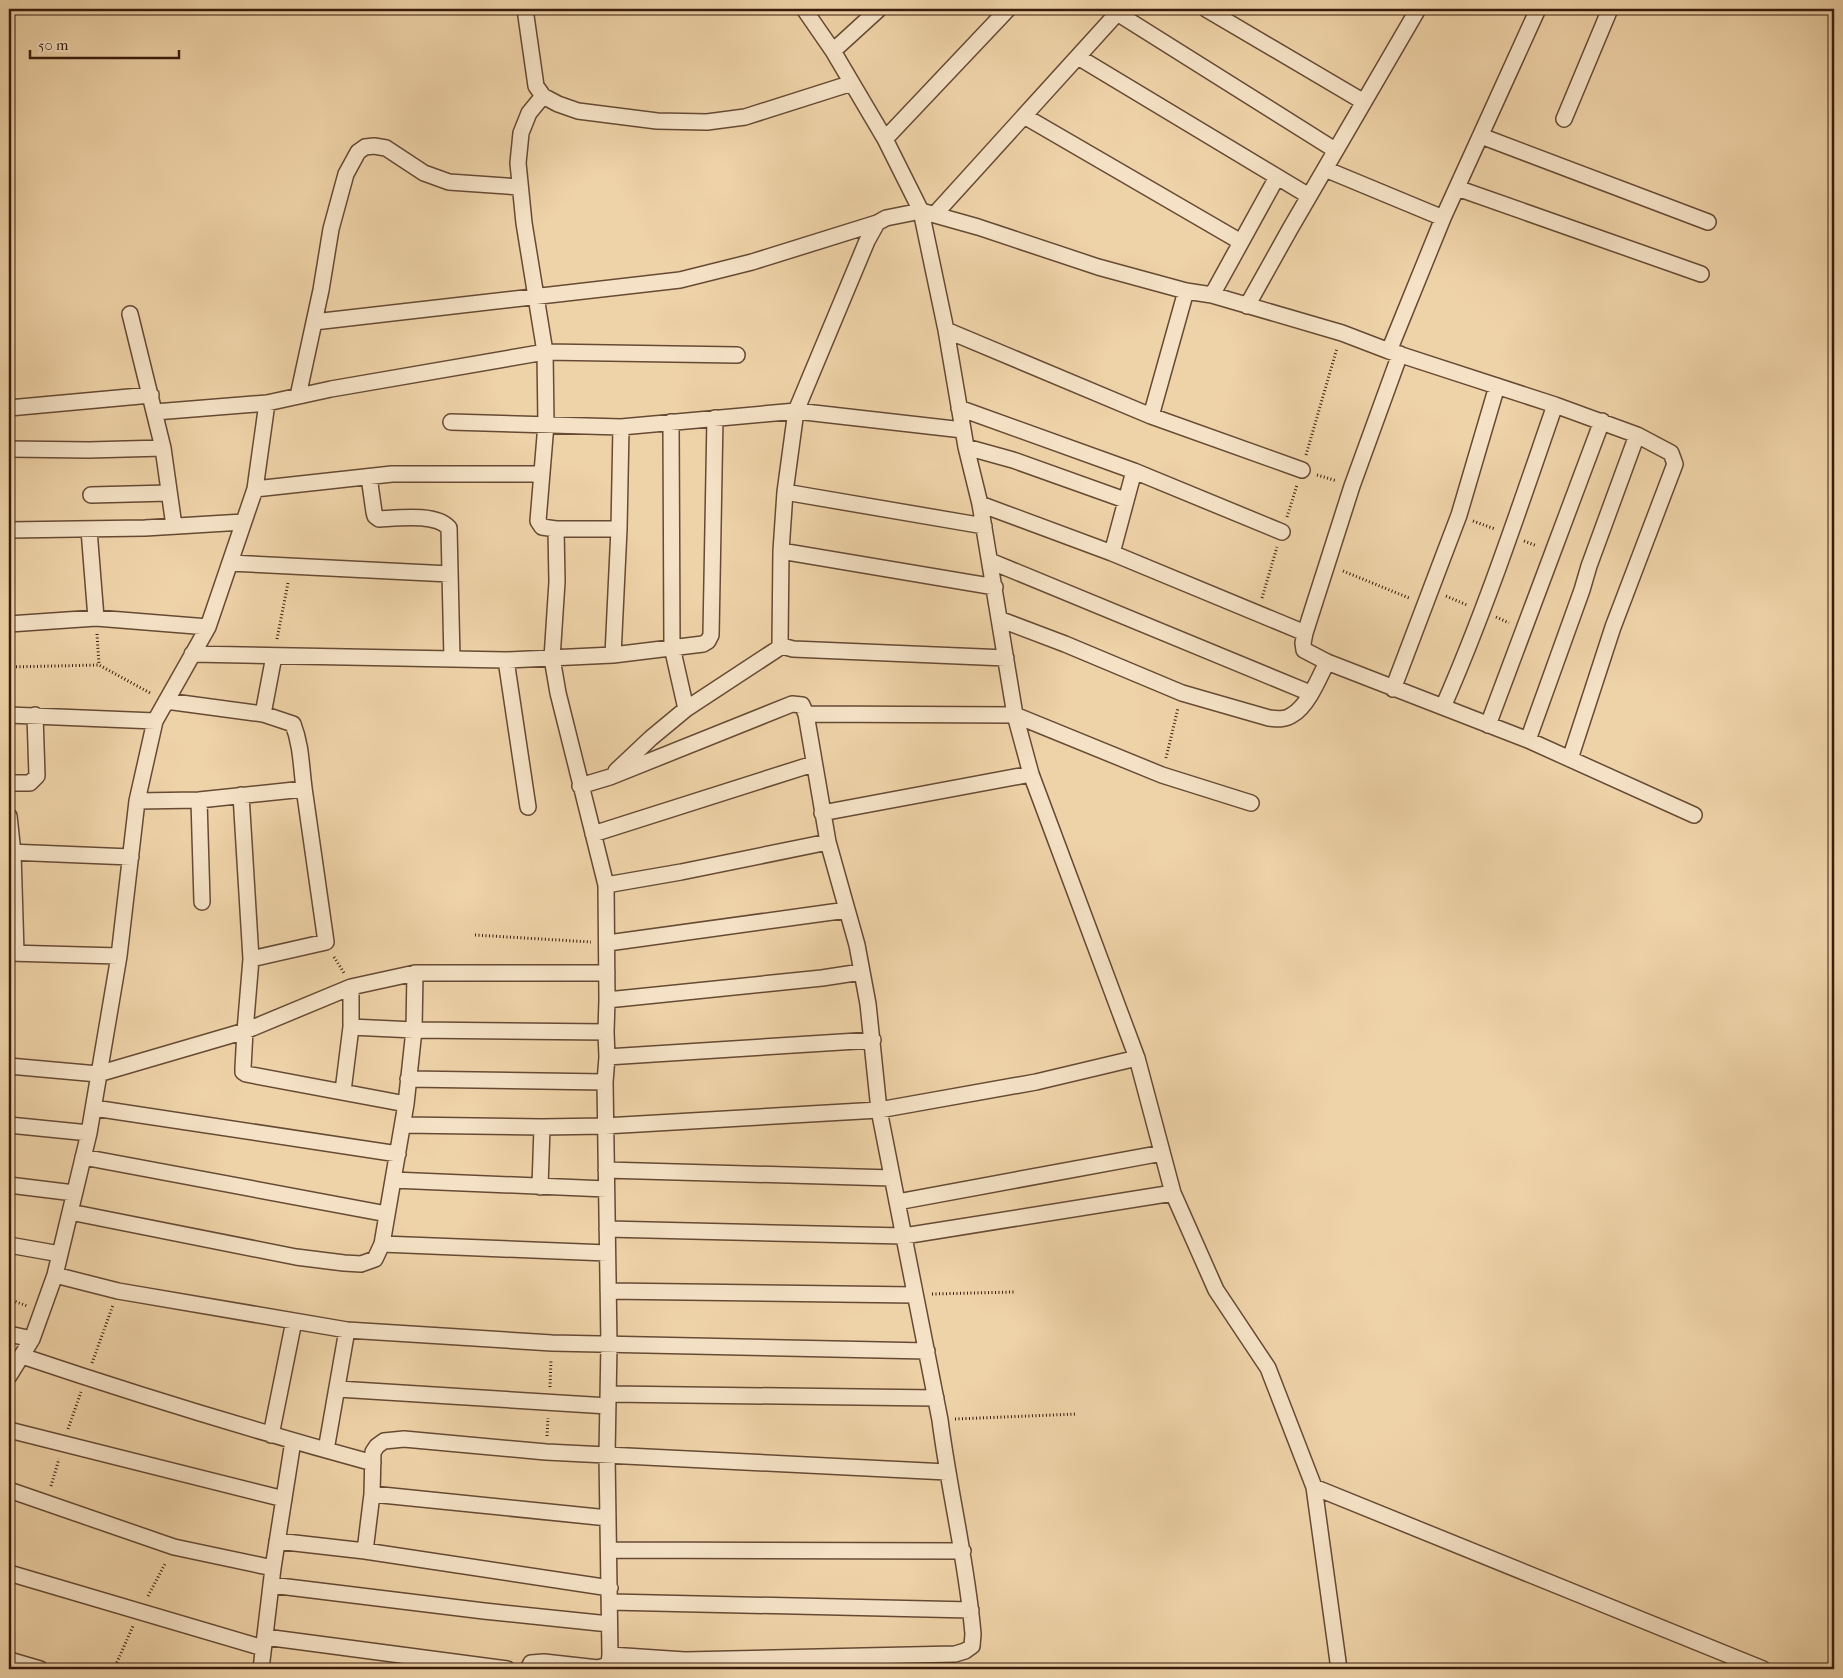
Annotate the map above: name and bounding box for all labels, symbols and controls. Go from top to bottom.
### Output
scale bar [30,28,179,60]
text: 50 m [38,36,69,54]

